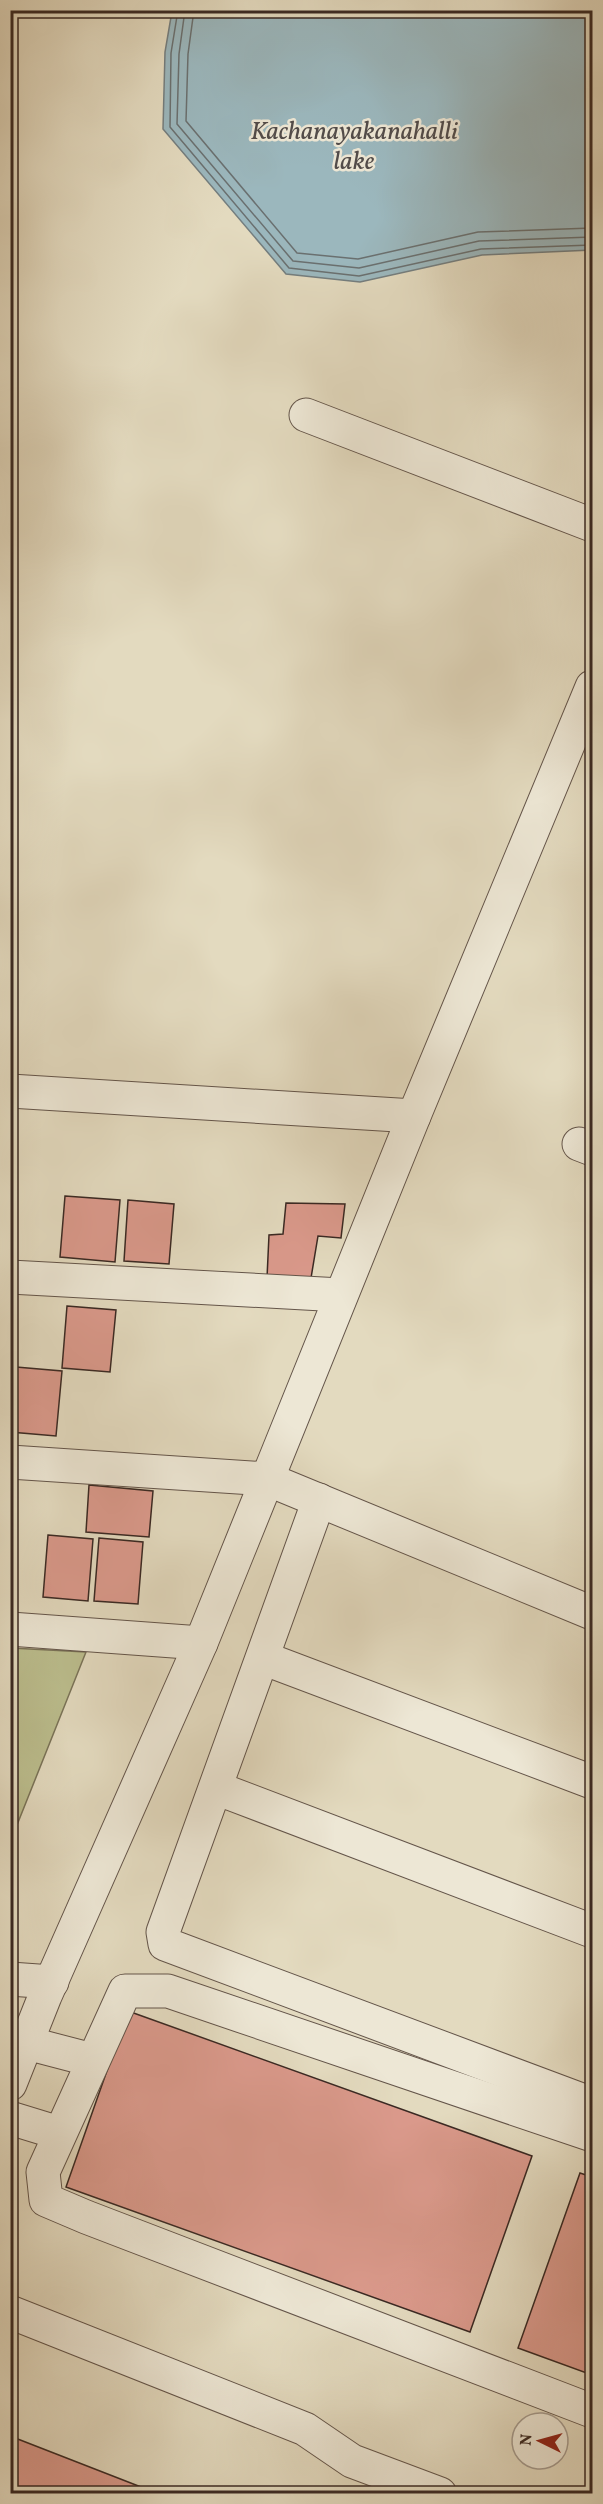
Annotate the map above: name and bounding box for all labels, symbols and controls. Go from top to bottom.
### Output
water label: Kachanayakanahalli lake [250,114,458,180]
north arrow [510,2411,570,2471]
text: N [516,2433,539,2447]

